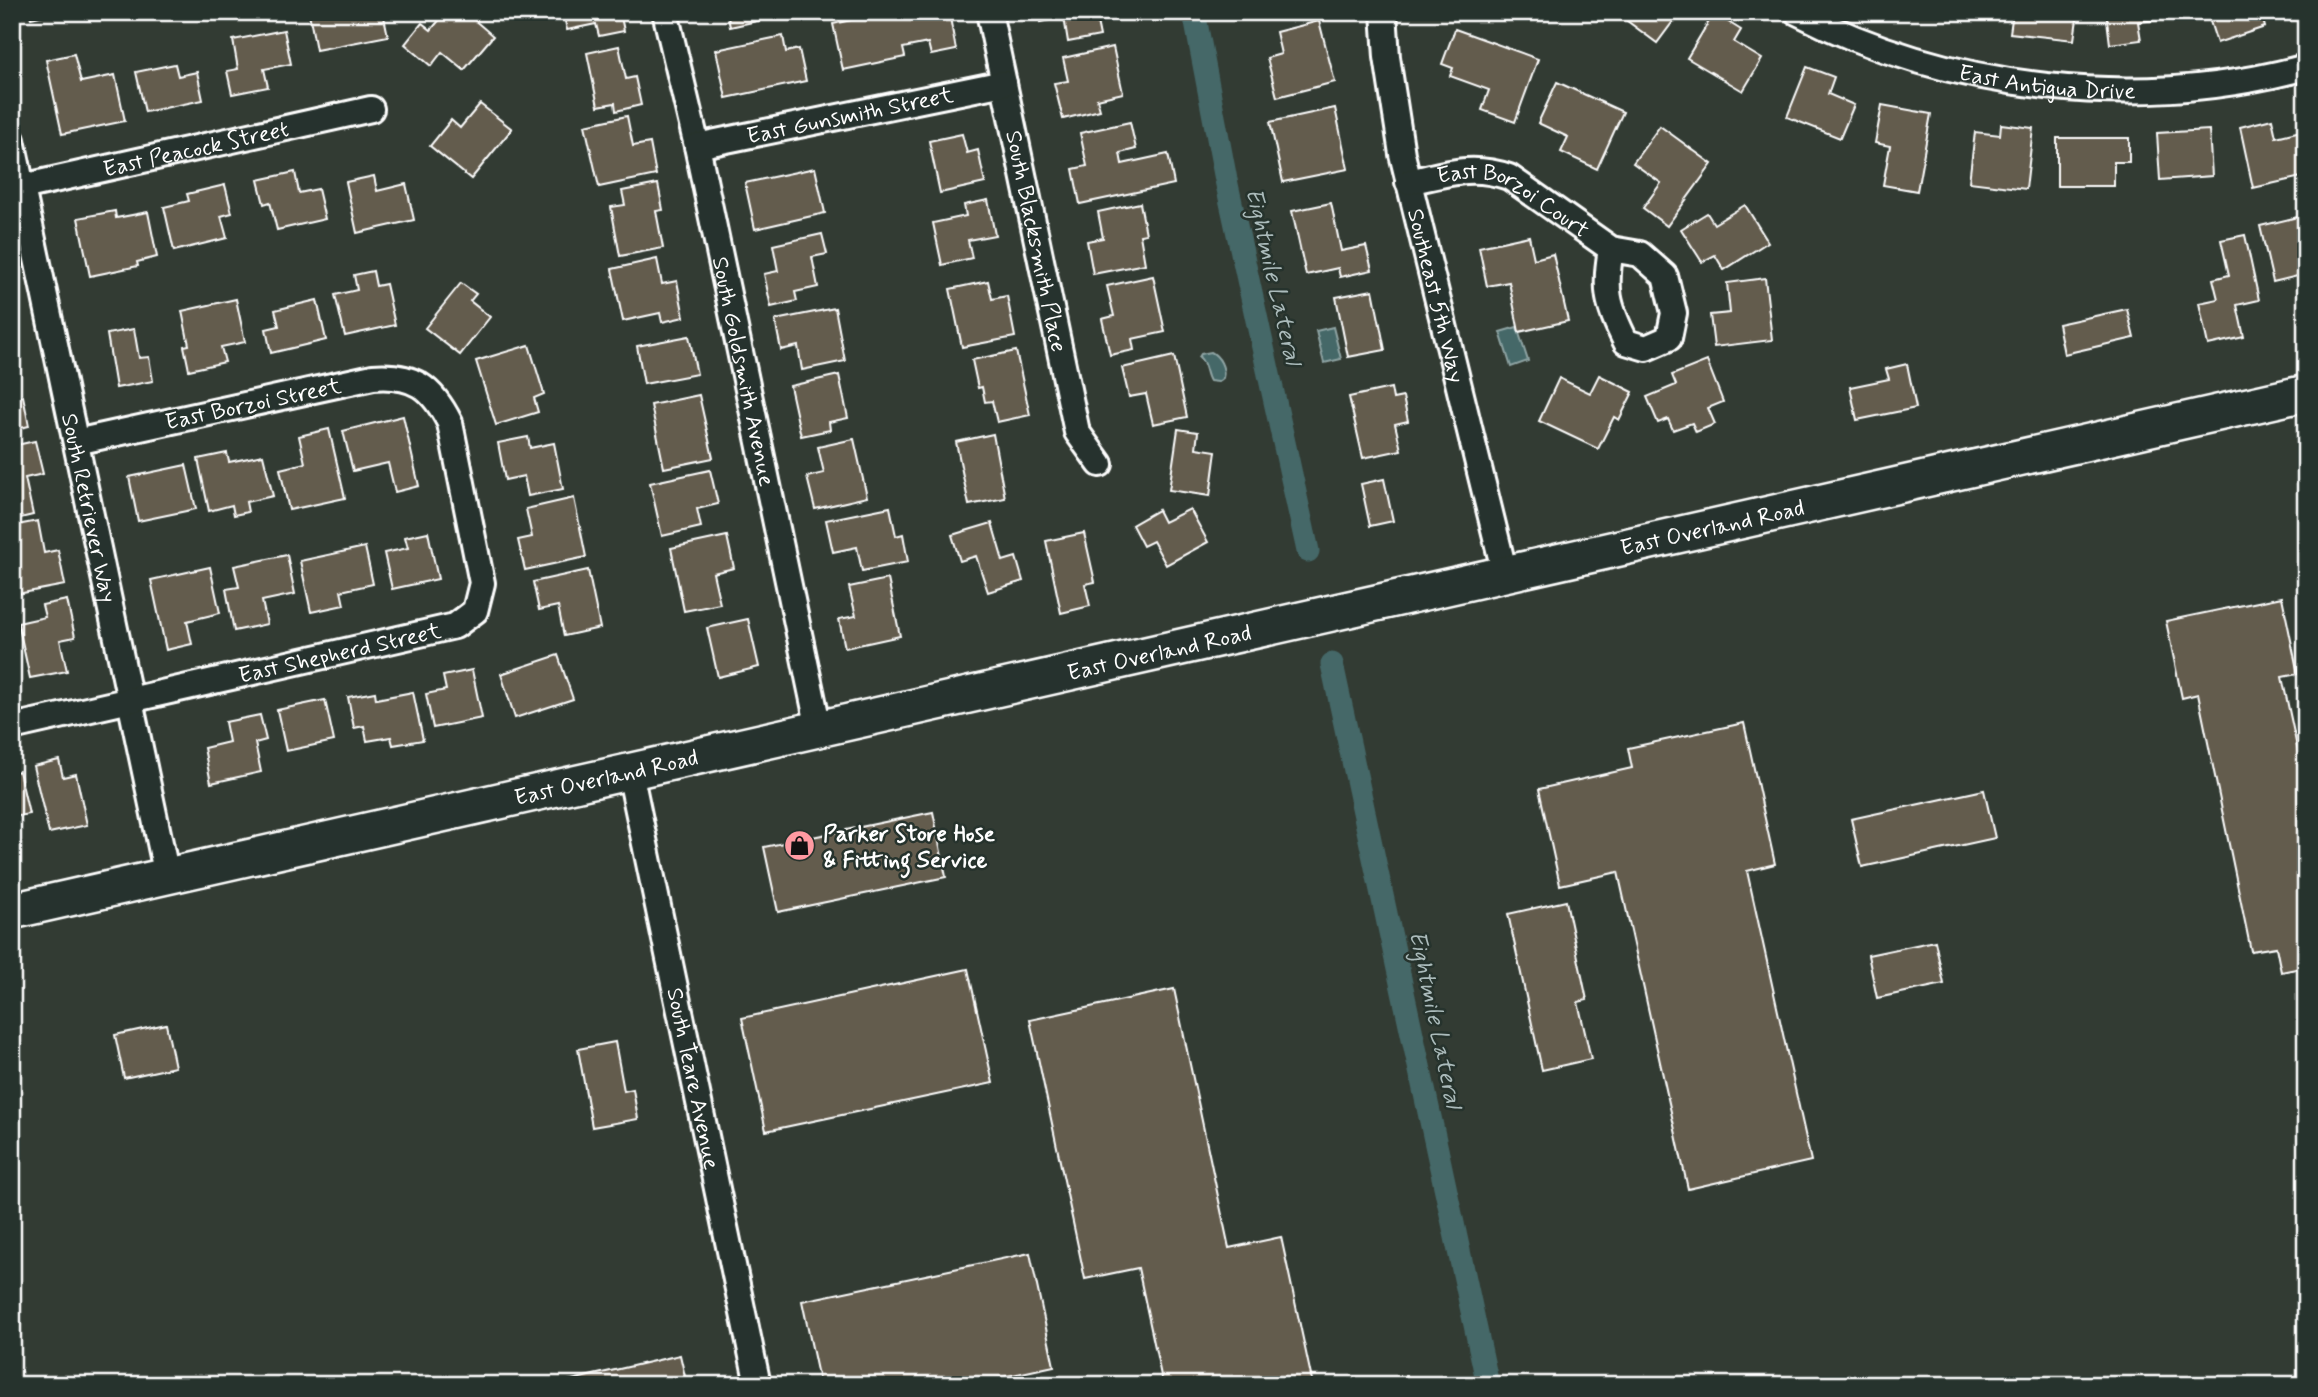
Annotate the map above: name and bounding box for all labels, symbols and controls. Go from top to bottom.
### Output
street label: East Antigua Drive [1956,58,2136,107]
street label: East Gunsmith Street [744,81,957,152]
street label: East Peacock Street [100,115,292,185]
street label: South Blacksmith Place [997,128,1073,355]
street label: East Borzoi Court [1434,158,1595,246]
water label: Eightmile Lateral [1237,185,1309,371]
street label: Southeast 5th Way [1399,206,1471,386]
street label: South Goldsmith Avenue [704,254,781,489]
street label: East Borzoi Street [163,372,345,438]
street label: South Retriever Way [53,411,122,606]
street label: East Overland Road [1618,494,1808,564]
street label: East Shepherd Street [236,617,445,692]
street label: East Overland Road [1065,619,1254,689]
street label: East Overland Road [512,743,701,814]
place label: Parker Store Hose & Fitting Service [823,820,996,879]
shop icon: Parker Store Hose & Fitting Service [783,829,817,863]
water label: Eightmile Lateral [1401,928,1469,1114]
street label: South Teare Avenue [658,985,726,1172]

